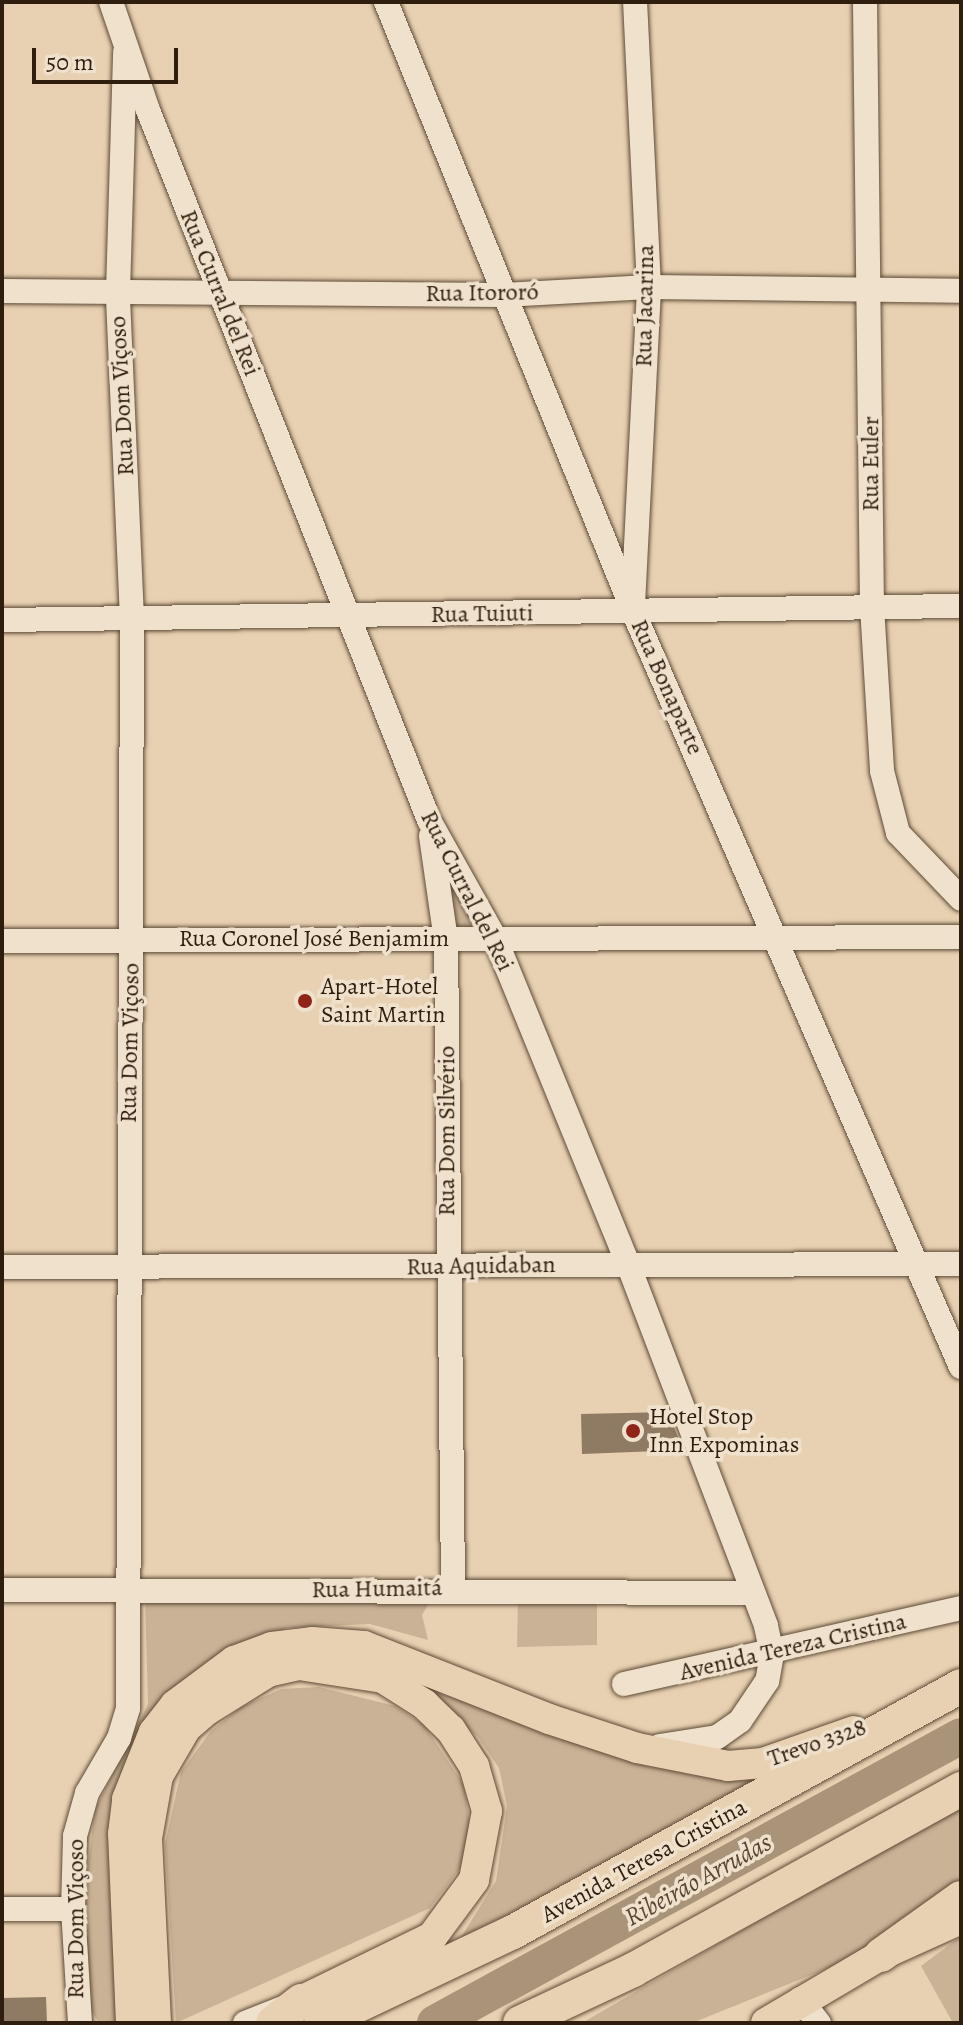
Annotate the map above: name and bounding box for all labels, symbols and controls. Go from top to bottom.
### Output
scale bar [36,32,182,82]
text: 50 m [46,46,94,78]
street label: Rua Curral del Rei [174,206,266,380]
street label: Rua Jacarina [630,244,660,368]
street label: Rua Itororó [425,278,539,308]
street label: Rua Dom Viçoso [103,315,141,477]
street label: Rua Euler [857,416,885,512]
street label: Rua Tuiuti [430,599,534,629]
street label: Rua Bonaparte [624,615,710,759]
street label: Rua Curral del Rei [414,806,520,976]
street label: Rua Coronel José Benjamim [179,925,449,953]
street label: Rua Dom Viçoso [114,963,146,1123]
place label: Apart-Hotel Saint Martin [321,973,445,1029]
marker: Apart-Hotel Saint Martin [296,992,314,1010]
street label: Rua Dom Silvério [433,1046,461,1216]
street label: Rua Aquidaban [406,1250,556,1282]
place label: Hotel Stop Inn Expominas [649,1403,799,1459]
marker: Hotel Stop Inn Expominas [624,1422,642,1440]
street label: Rua Humaitá [311,1573,443,1605]
street label: Avenida Tereza Cristina [677,1607,909,1687]
street label: Trevo 3328 [764,1713,870,1773]
street label: Avenida Teresa Cristina [536,1793,752,1929]
water label: Ribeirão Arrudas [619,1827,777,1933]
street label: Rua Dom Viçoso [62,1839,90,1999]

